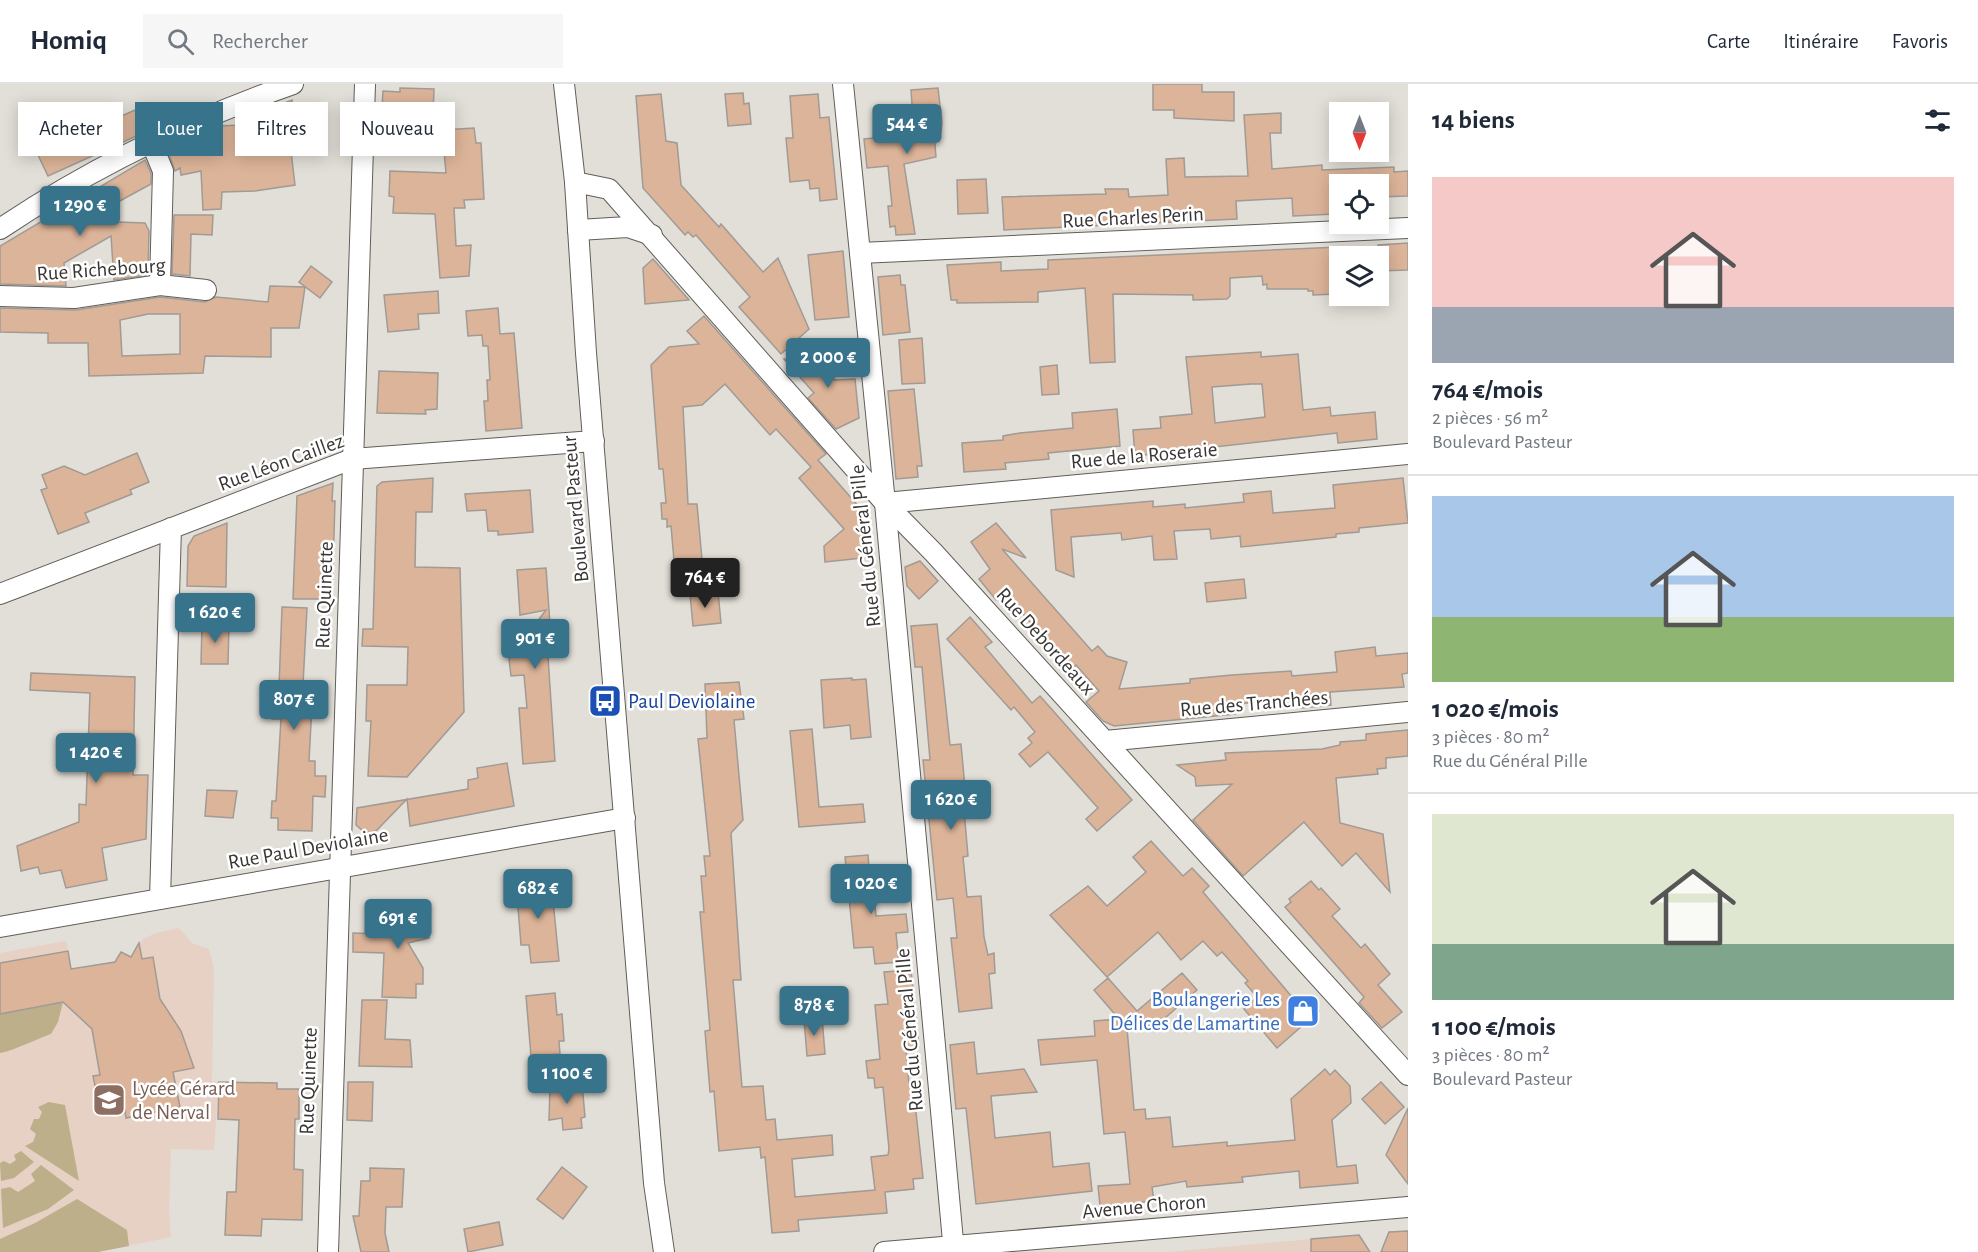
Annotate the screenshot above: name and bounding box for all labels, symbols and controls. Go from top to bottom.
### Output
search box [143,14,563,68]
icon: search [164,25,197,58]
text: Homiq [30,27,107,55]
text: Rechercher [212,30,308,52]
text: Carte [1707,31,1750,52]
text: Itinéraire [1783,31,1859,52]
text: Favoris [1892,31,1948,52]
chip: Acheter [18,102,123,156]
chip: Louer [135,102,223,156]
chip: Filtres [235,102,328,156]
chip: Nouveau [340,102,455,156]
north arrow [1329,102,1389,162]
map controls [1329,102,1389,306]
pin: 544 € [865,104,949,155]
icon: filters [1921,104,1954,137]
text: 14 biens [1432,107,1515,133]
text: 544 € [886,113,928,133]
button: locate [1329,174,1389,234]
pin: 1 290 € [25,186,135,237]
text: 1 290 € [54,195,106,215]
street label: Rue Charles Perin [1062,203,1204,232]
icon: home [1639,216,1747,324]
button: layers [1329,246,1389,306]
street label: Rue Richebourg [36,254,167,284]
pin: 2 000 € [773,338,883,389]
text: 2 000 € [800,347,856,367]
text: 764 €/mois [1432,377,1543,403]
text: 2 pièces · 56 m² [1432,408,1548,428]
street label: Rue Léon Caillez [216,430,347,495]
text: Boulevard Pasteur [1432,432,1572,452]
street label: Boulevard Pasteur [559,434,592,583]
street label: Rue de la Roseraie [1070,439,1218,472]
street label: Rue du Général Pille [847,464,884,628]
icon: home [1639,535,1747,643]
street label: Rue Quinette [312,541,337,649]
pin: 764 € [663,558,747,609]
text: 764 € [685,567,725,587]
street label: Rue Debordeaux [992,584,1099,699]
pin: 1 620 € [160,593,270,644]
text: 1 620 € [189,602,241,622]
pin: 901 € [493,619,577,670]
text: 901 € [515,628,555,648]
pin: 807 € [252,680,336,731]
bus stop icon: Paul Deviolaine [587,683,623,719]
street label: Rue des Tranchées [1179,687,1329,720]
text: 807 € [273,689,315,709]
place label: Paul Deviolaine [628,691,755,712]
text: 1 020 €/mois [1432,696,1559,722]
text: 3 pièces · 80 m² [1432,727,1550,747]
pin: 1 420 € [41,733,151,784]
text: 1 420 € [70,742,122,762]
text: Rue du Général Pille [1432,751,1588,771]
pin: 1 620 € [896,780,1006,831]
text: 1 620 € [925,789,977,809]
street label: Rue Paul Deviolaine [226,824,390,873]
icon: home [1639,853,1747,961]
pin: 1 020 € [816,864,926,915]
pin: 682 € [496,869,580,920]
text: 1 020 € [845,873,897,893]
text: 682 € [517,878,559,898]
pin: 691 € [356,899,440,950]
text: 691 € [379,908,417,928]
street label: Rue du Général Pille [892,948,927,1112]
pin: 878 € [772,986,856,1037]
place label: Boulangerie Les Délices de Lamartine [1110,989,1280,1034]
shop icon: Boulangerie Les Délices de Lamartine [1285,993,1321,1029]
text: 878 € [794,995,834,1015]
text: 1 100 €/mois [1432,1014,1556,1040]
street label: Rue Quinette [296,1027,321,1135]
text: 3 pièces · 80 m² [1432,1045,1550,1065]
pin: 1 100 € [512,1054,622,1105]
text: 1 100 € [542,1063,592,1083]
text: Boulevard Pasteur [1432,1069,1572,1089]
place label: Lycée Gérard de Nerval [132,1078,236,1123]
school or university icon: Lycée Gérard de Nerval [91,1082,127,1118]
street label: Avenue Choron [1081,1191,1207,1222]

